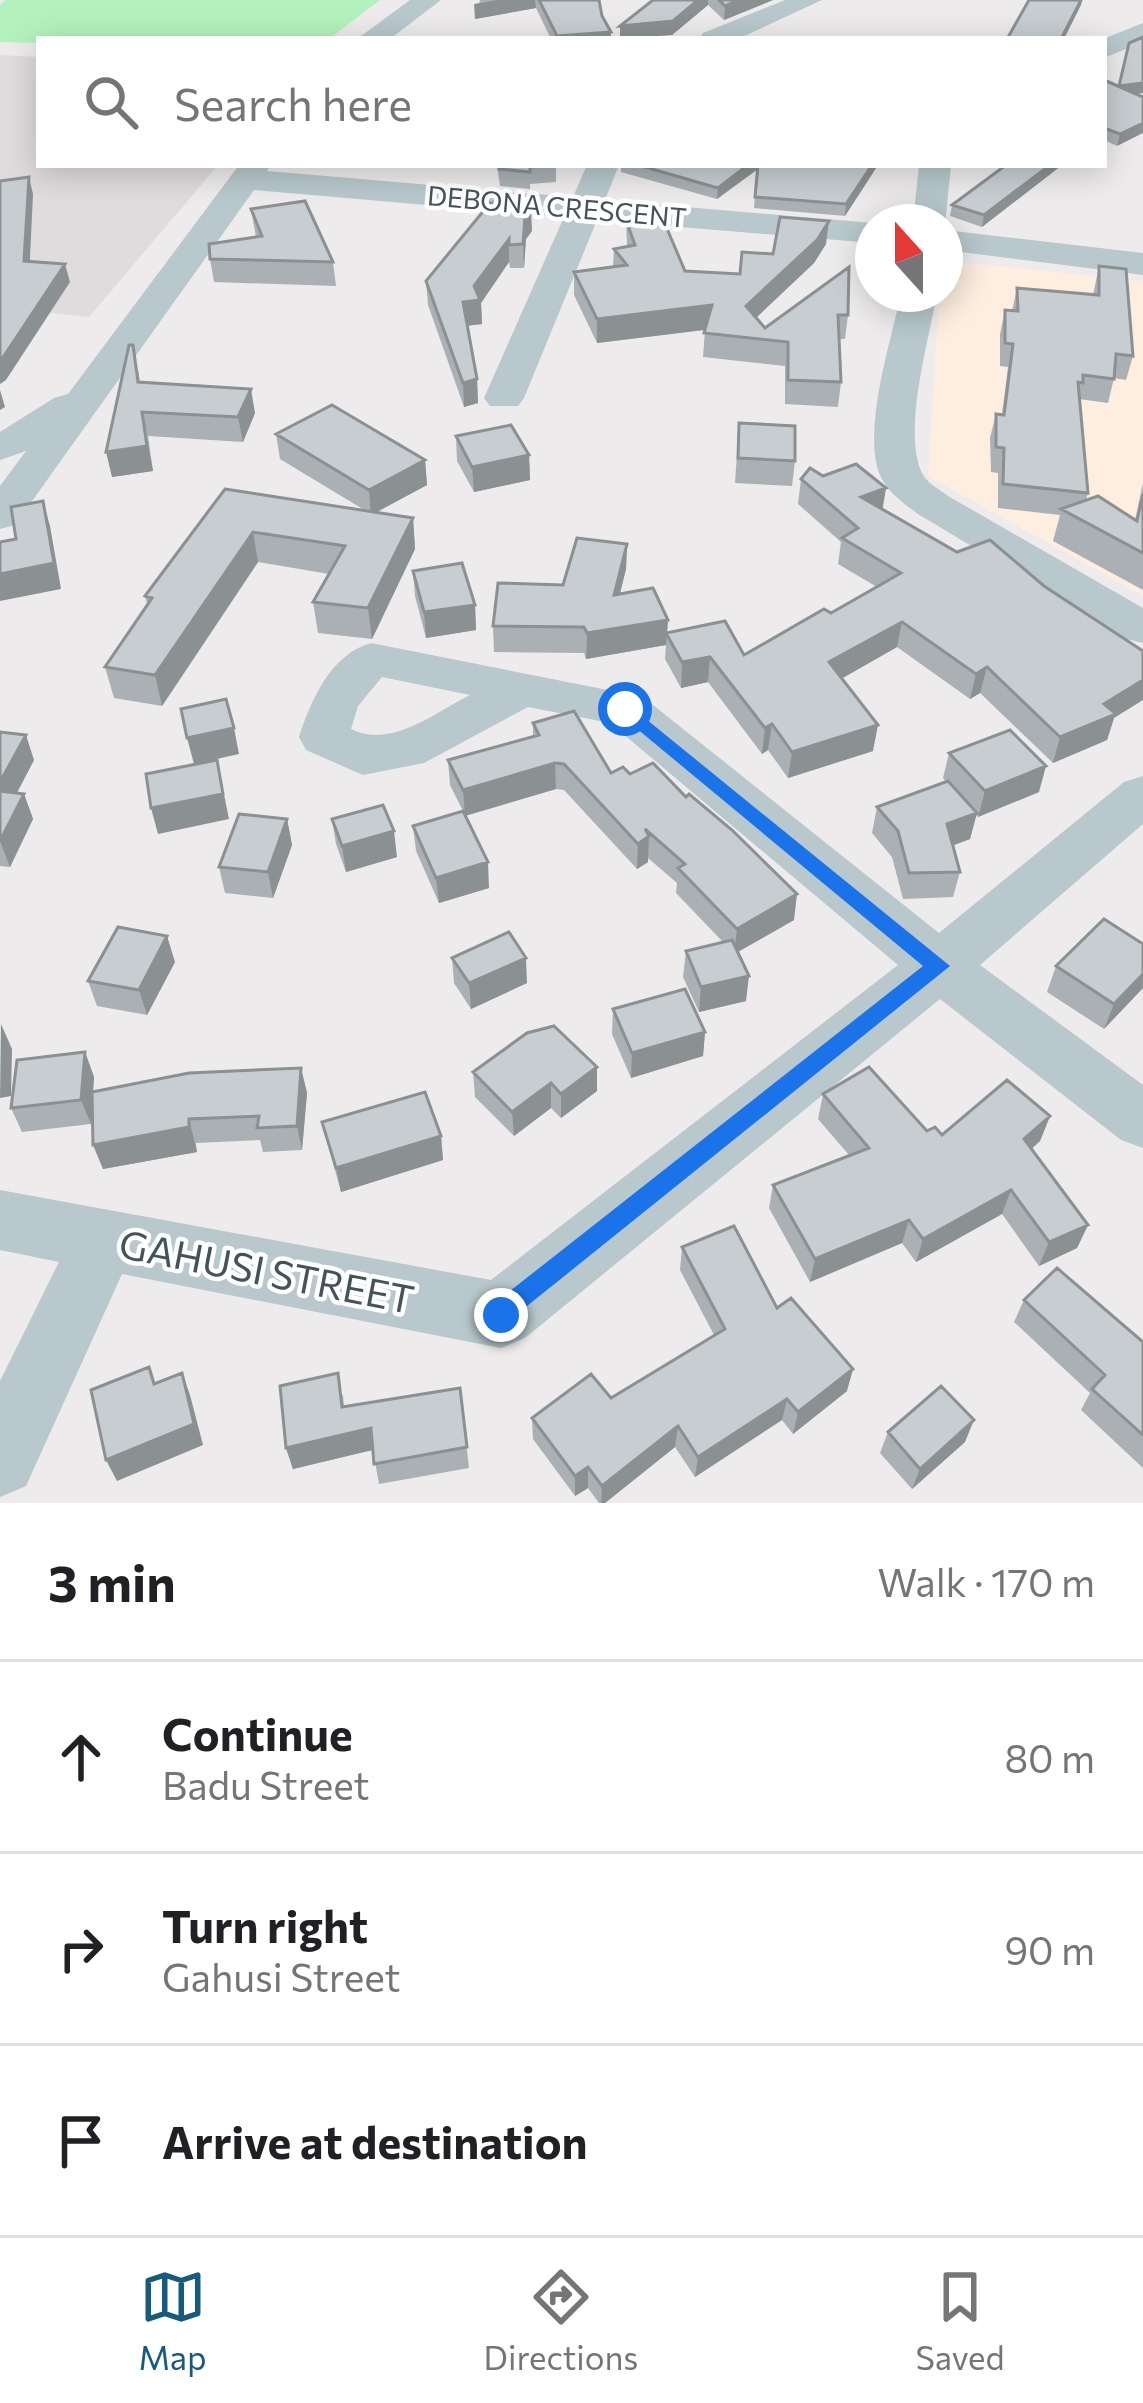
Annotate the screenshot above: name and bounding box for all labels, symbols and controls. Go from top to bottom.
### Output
search box [36,36,1107,168]
icon: search [78,69,144,135]
text: Search here [174,75,412,130]
street label: DEBONA CRESCENT [426,178,688,234]
north arrow [855,204,963,312]
route start [598,682,652,736]
street label: GAHUSI STREET [116,1218,418,1322]
route end [474,1288,528,1342]
text: 3 min [48,1550,176,1613]
text: Walk · 170 m [878,1557,1095,1605]
text: Continue [162,1705,353,1760]
icon: ahead [48,1724,114,1790]
text: 80 m [1004,1733,1095,1781]
text: Badu Street [162,1760,370,1808]
text: Turn right [162,1897,368,1952]
icon: right [48,1916,114,1982]
text: 90 m [1004,1925,1095,1973]
text: Gahusi Street [162,1952,401,2000]
icon: arrive [48,2108,114,2174]
text: Arrive at destination [162,2113,588,2168]
tab: Map [139,2264,207,2377]
tab: Directions [484,2264,638,2377]
tab: Saved [915,2264,1004,2377]

